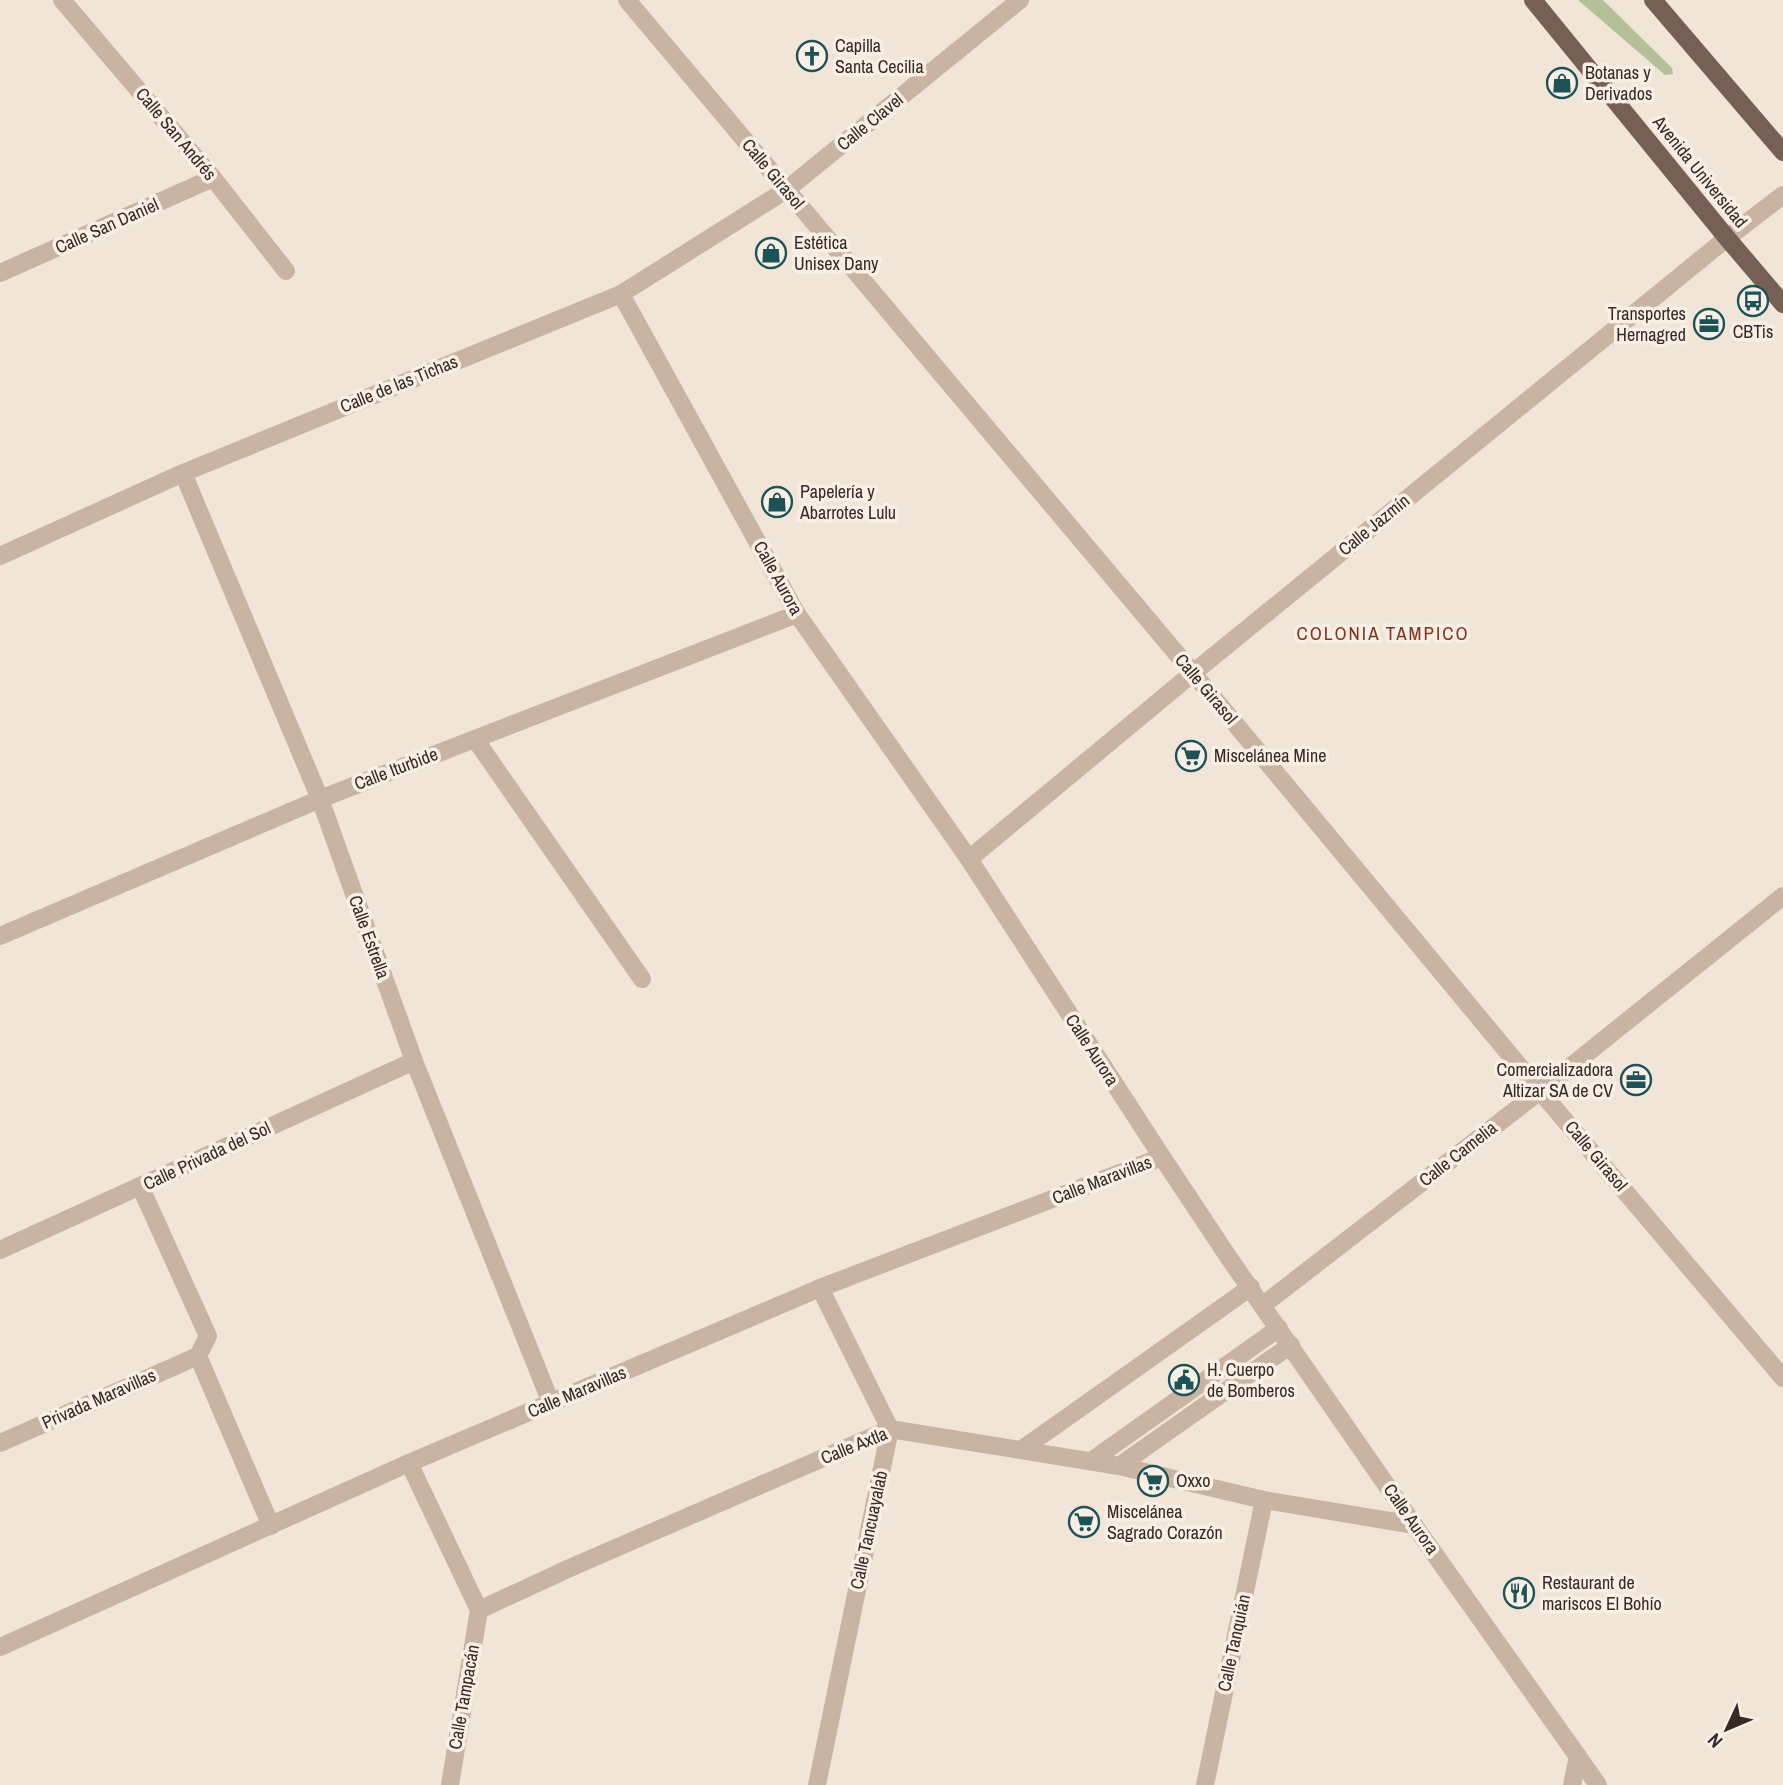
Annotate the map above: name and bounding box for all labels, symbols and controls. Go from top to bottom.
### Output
place label: Capilla Santa Cecilia [835,33,924,79]
church icon: Capilla Santa Cecilia [795,39,829,73]
place label: Botanas y Derivados [1585,60,1652,106]
shop icon: Botanas y Derivados [1545,66,1579,100]
street label: Calle San Andrés [130,82,223,185]
street label: Calle Clavel [831,87,908,156]
street label: Avenida Universidad [1647,110,1753,233]
street label: Calle Girasol [736,133,810,214]
street label: Calle San Daniel [51,192,162,259]
place label: Estética Unisex Dany [794,230,879,276]
shop icon: Estética Unisex Dany [754,236,788,270]
bus stop icon: CBTis [1736,284,1770,318]
place label: Transportes Hernagred [1608,301,1686,347]
office icon: Transportes Hernagred [1692,307,1726,341]
place label: CBTis [1733,319,1773,344]
street label: Calle de las Tichas [336,349,461,419]
place label: Papelería y Abarrotes Lulu [799,479,896,525]
shop icon: Papelería y Abarrotes Lulu [760,485,794,519]
street label: Calle Jazmín [1333,488,1415,561]
street label: Calle Aurora [748,536,809,619]
district label: COLONIA TAMPICO [1296,620,1470,646]
street label: Calle Girasol [1169,648,1243,729]
supermarket icon: Miscelánea Mine [1174,739,1208,773]
street label: Calle Iturbide [350,741,441,796]
place label: Miscelánea Mine [1214,743,1326,768]
street label: Calle Estrella [343,892,396,982]
street label: Calle Aurora [1060,1009,1125,1091]
place label: Comercializadora Altizar SA de CV [1497,1057,1613,1103]
office icon: Comercializadora Altizar SA de CV [1619,1063,1653,1097]
street label: Calle Privada del Sol [139,1115,275,1196]
street label: Calle Camelia [1413,1115,1502,1192]
street label: Calle Girasol [1559,1115,1633,1196]
street label: Calle Maravillas [1048,1149,1155,1210]
place label: H. Cuerpo de Bomberos [1207,1357,1295,1403]
street label: Calle Maravillas [524,1360,630,1424]
street label: Privada Maravillas [38,1362,160,1435]
public building icon: H. Cuerpo de Bomberos [1167,1363,1201,1397]
street label: Calle Axtla [817,1421,891,1470]
supermarket icon: Oxxo [1136,1464,1170,1498]
street label: Calle Tancuayalab [844,1468,893,1591]
place label: Oxxo [1176,1468,1210,1493]
street label: Calle Aurora [1378,1478,1445,1559]
place label: Miscelánea Sagrado Corazón [1107,1499,1223,1545]
supermarket icon: Miscelánea Sagrado Corazón [1067,1505,1101,1539]
place label: Restaurant de mariscos El Bohío [1542,1570,1662,1616]
restaurant icon: Restaurant de mariscos El Bohío [1502,1576,1536,1610]
street label: Calle Tanquián [1211,1592,1256,1694]
street label: Calle Tampacán [442,1643,485,1751]
north arrow [1692,1694,1762,1764]
text: N [1702,1728,1728,1754]

